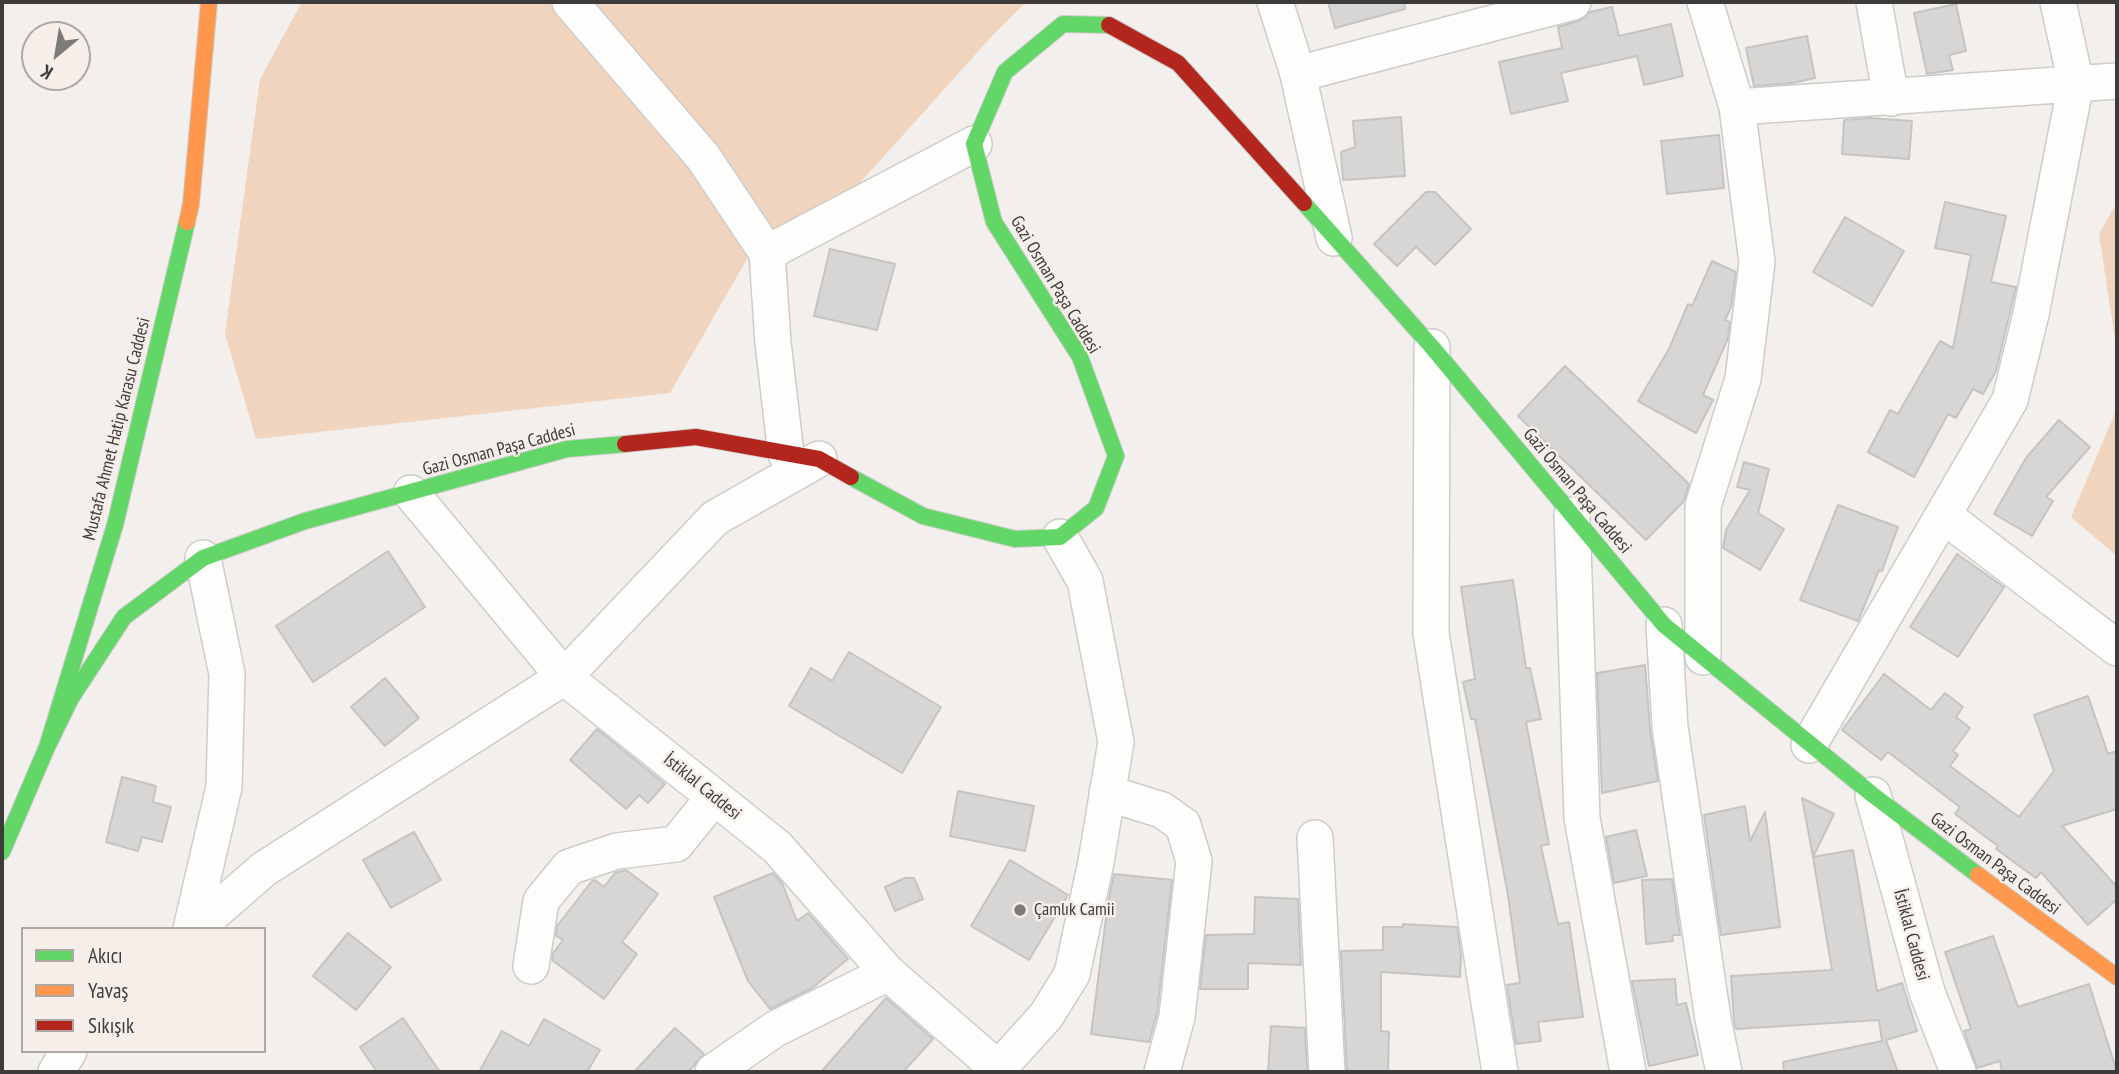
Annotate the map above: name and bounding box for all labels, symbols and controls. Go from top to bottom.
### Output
north arrow [21,21,91,91]
text: K [36,60,57,85]
street label: Gazi Osman Paşa Caddesi [1005,212,1105,358]
street label: Mustafa Ahmet Hatip Karasu Caddesi [79,315,155,543]
street label: Gazi Osman Paşa Caddesi [420,419,578,481]
street label: Gazi Osman Paşa Caddesi [1518,424,1636,558]
street label: İstiklal Caddesi [659,749,745,825]
street label: Gazi Osman Paşa Caddesi [1926,808,2064,920]
street label: İstiklal Caddesi [1888,887,1934,983]
place label: Çamlık Camii [1034,899,1115,921]
marker: Çamlık Camii [1012,902,1028,918]
legend [21,927,266,1053]
text: Akıcı [88,942,123,969]
text: Yavaş [88,977,128,1004]
text: Sıkışık [88,1012,134,1039]

